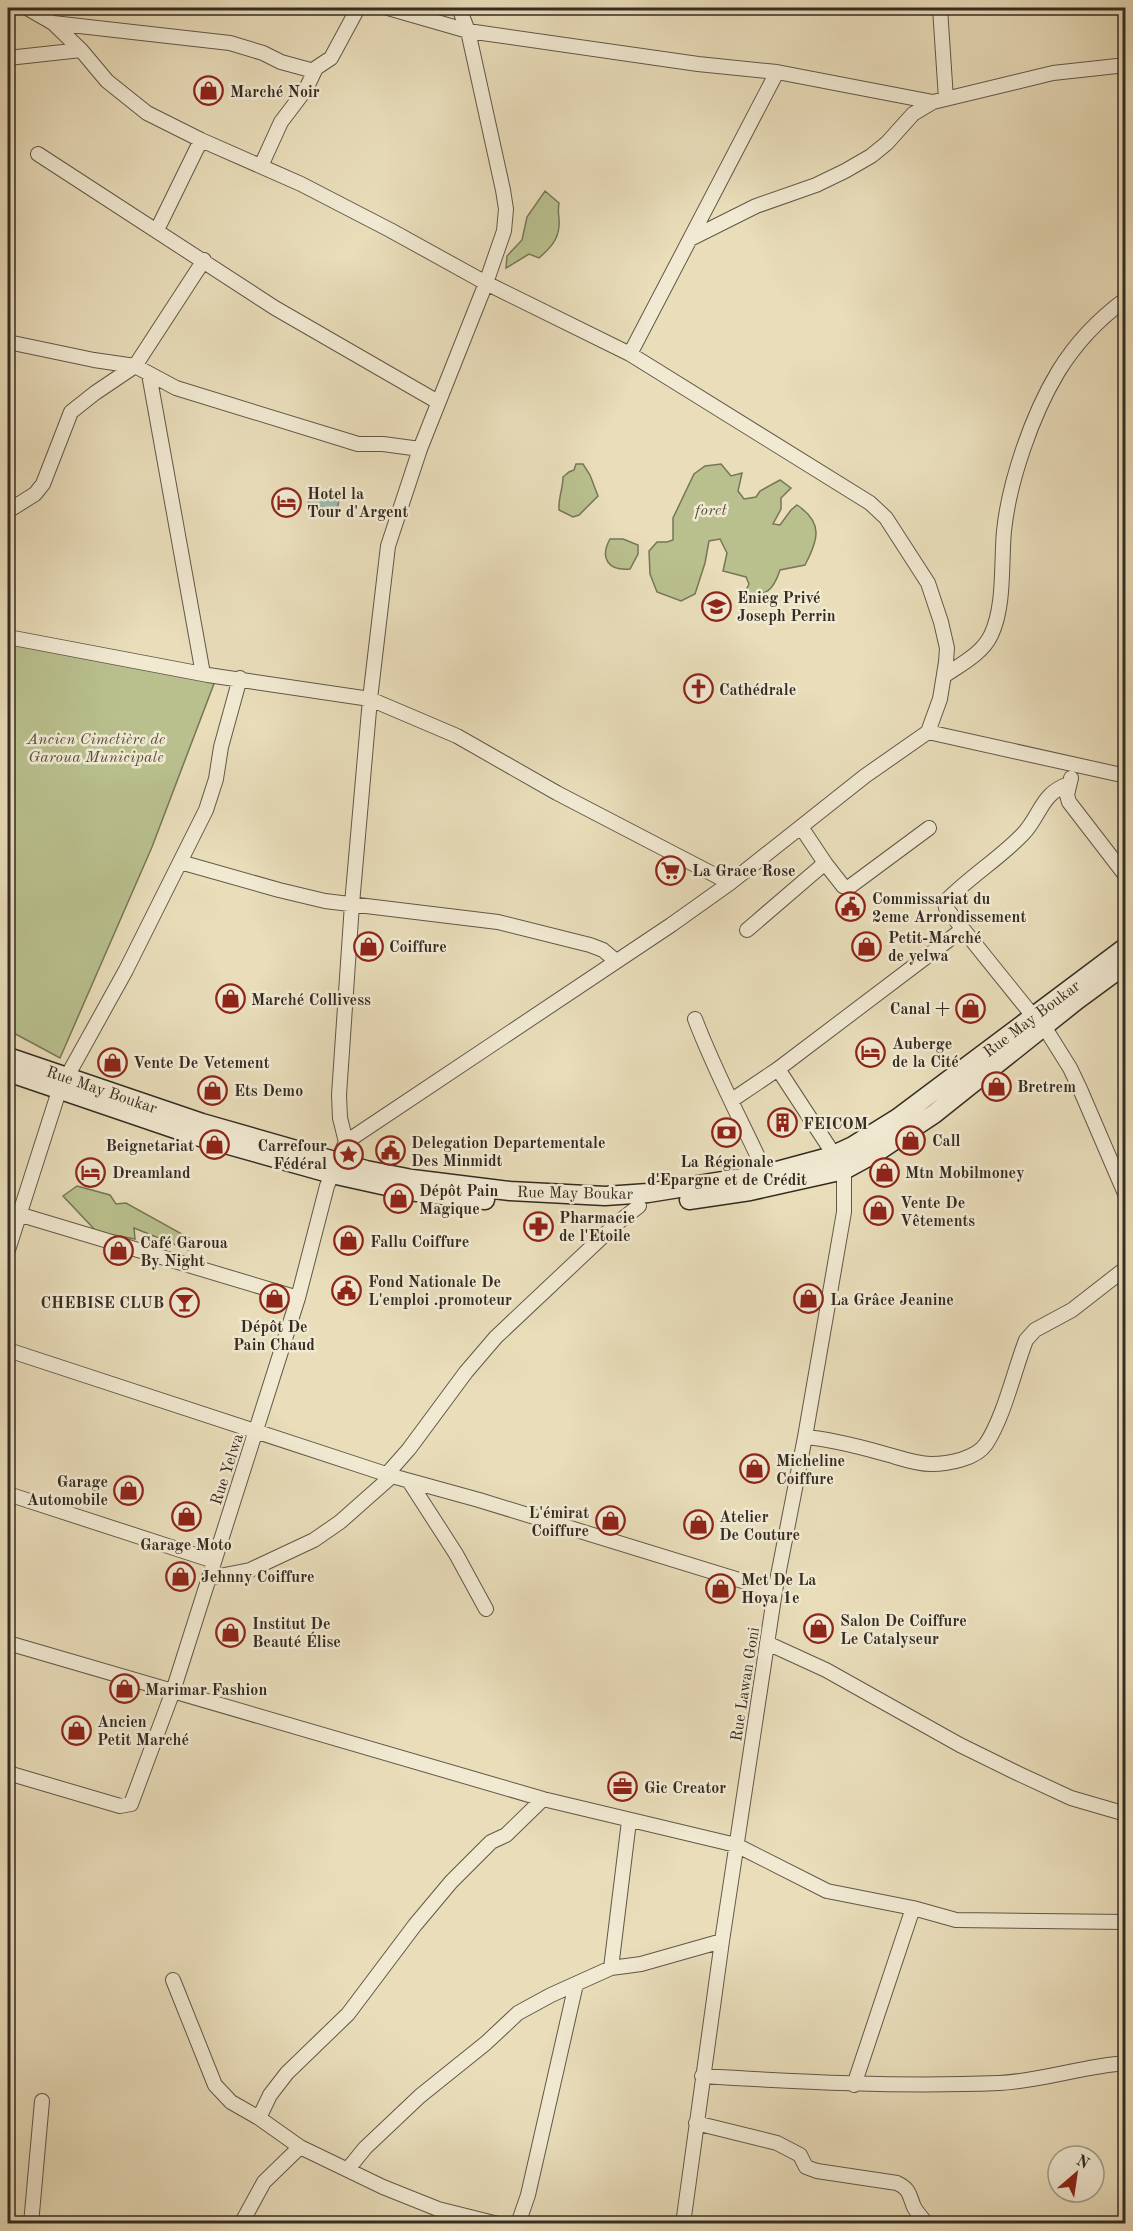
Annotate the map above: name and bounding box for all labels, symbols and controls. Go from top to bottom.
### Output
shop icon: Marché Noir [193,75,225,107]
place label: Marché Noir [230,85,320,101]
hotel icon: Hotel la Tour d'Argent [270,486,302,518]
place label: Hotel la Tour d'Argent [307,487,408,521]
park label: foret [694,503,727,519]
school or university icon: Enieg Privé Joseph Perrin [700,590,732,622]
place label: Enieg Privé Joseph Perrin [737,591,836,625]
church icon: Cathédrale [682,673,714,705]
place label: Cathédrale [719,683,796,699]
park label: Ancien Cimetière de Garoua Municipale [26,732,166,766]
supermarket icon: La Grace Rose [655,854,687,886]
place label: La Grace Rose [692,864,796,880]
public building icon: Commissariat du 2eme Arrondissement [835,891,867,923]
place label: Commissariat du 2eme Arrondissement [872,892,1026,926]
shop icon: Coiffure [352,930,384,962]
shop icon: Petit-Marché de yelwa [851,930,883,962]
place label: Petit-Marché de yelwa [888,931,982,965]
place label: Coiffure [389,940,447,956]
street label: Rue May Boukar [981,978,1084,1061]
shop icon: Marché Collivess [214,983,246,1015]
shop icon: Canal + [955,992,987,1024]
place label: Marché Collivess [251,993,371,1009]
place label: Canal + [890,1002,950,1018]
hotel icon: Auberge de la Cité [855,1036,887,1068]
place label: Auberge de la Cité [892,1037,959,1071]
shop icon: Vente De Vetement [96,1046,128,1078]
place label: Vente De Vetement [133,1056,270,1072]
street label: Rue May Boukar [44,1064,159,1118]
shop icon: Bretrem [980,1070,1012,1102]
shop icon: Ets Demo [197,1074,229,1106]
place label: Bretrem [1017,1080,1076,1096]
place label: Ets Demo [234,1084,303,1100]
building icon: FEICOM [766,1107,798,1139]
bank icon: La Régionale d'Epargne et de Crédit [711,1117,743,1149]
place label: FEICOM [803,1117,868,1133]
shop icon: Call [895,1124,927,1156]
shop icon: Beignetariat [199,1129,231,1161]
place label: Call [932,1134,961,1150]
public building icon: Delegation Departementale Des Minmidt [374,1135,406,1167]
place label: Delegation Departementale Des Minmidt [411,1136,606,1170]
place icon: Carrefour Fédéral [332,1138,364,1170]
place label: Beignetariat [105,1139,194,1155]
place label: Carrefour Fédéral [257,1139,327,1173]
place label: La Régionale d'Epargne et de Crédit [647,1155,807,1189]
hotel icon: Dreamland [75,1156,107,1188]
shop icon: Mtn Mobilmoney [868,1156,900,1188]
place label: Dreamland [112,1166,191,1182]
place label: Mtn Mobilmoney [905,1166,1025,1182]
shop icon: Dépôt Pain Magique [382,1183,414,1215]
place label: Dépôt Pain Magique [419,1184,499,1218]
street label: Rue May Boukar [517,1185,634,1203]
shop icon: Vente De Vêtements [863,1195,895,1227]
place label: Vente De Vêtements [900,1196,975,1230]
pharmacy icon: Pharmacie de l'Etoile [522,1210,554,1242]
place label: Pharmacie de l'Etoile [559,1211,635,1245]
shop icon: Fallu Coiffure [333,1225,365,1257]
shop icon: Café Garoua By Night [103,1235,135,1267]
place label: Fallu Coiffure [370,1235,469,1251]
place label: Café Garoua By Night [140,1236,228,1270]
public building icon: Fond Nationale De L'emploi .promoteur [331,1274,363,1306]
place label: Fond Nationale De L'emploi .promoteur [368,1275,512,1309]
shop icon: Dépôt De Pain Chaud [258,1282,290,1314]
shop icon: La Grâce Jeanine [793,1283,825,1315]
bar icon: CHEBISE CLUB [169,1286,201,1318]
place label: La Grâce Jeanine [830,1293,954,1309]
place label: CHEBISE CLUB [41,1296,164,1312]
place label: Dépôt De Pain Chaud [233,1320,315,1354]
street label: Rue Yelwa [209,1432,247,1507]
shop icon: Micheline Coiffure [739,1453,771,1485]
place label: Micheline Coiffure [776,1454,845,1488]
shop icon: Garage Automobile [113,1474,145,1506]
place label: Garage Automobile [27,1475,108,1509]
shop icon: Garage Moto [170,1500,202,1532]
shop icon: L'émirat Coiffure [594,1505,626,1537]
place label: L'émirat Coiffure [528,1506,589,1540]
shop icon: Atelier De Couture [682,1509,714,1541]
place label: Atelier De Couture [719,1510,800,1544]
place label: Garage Moto [140,1538,232,1554]
shop icon: Jehnny Coiffure [164,1560,196,1592]
place label: Jehnny Coiffure [201,1570,315,1586]
shop icon: Mct De La Hoya 1e [704,1572,736,1604]
place label: Mct De La Hoya 1e [741,1573,817,1607]
shop icon: Salon De Coiffure Le Catalyseur [803,1613,835,1645]
place label: Salon De Coiffure Le Catalyseur [840,1614,967,1648]
shop icon: Institut De Beauté Élise [215,1616,247,1648]
place label: Institut De Beauté Élise [252,1617,341,1651]
street label: Rue Lawan Goni [729,1626,763,1743]
shop icon: Marimar Fashion [108,1673,140,1705]
place label: Marimar Fashion [145,1683,267,1699]
shop icon: Ancien Petit Marché [60,1714,92,1746]
place label: Ancien Petit Marché [97,1715,189,1749]
office icon: Gic Creator [607,1771,639,1803]
place label: Gic Creator [644,1781,726,1797]
north arrow [1046,2144,1106,2204]
text: N [1073,2153,1092,2173]

